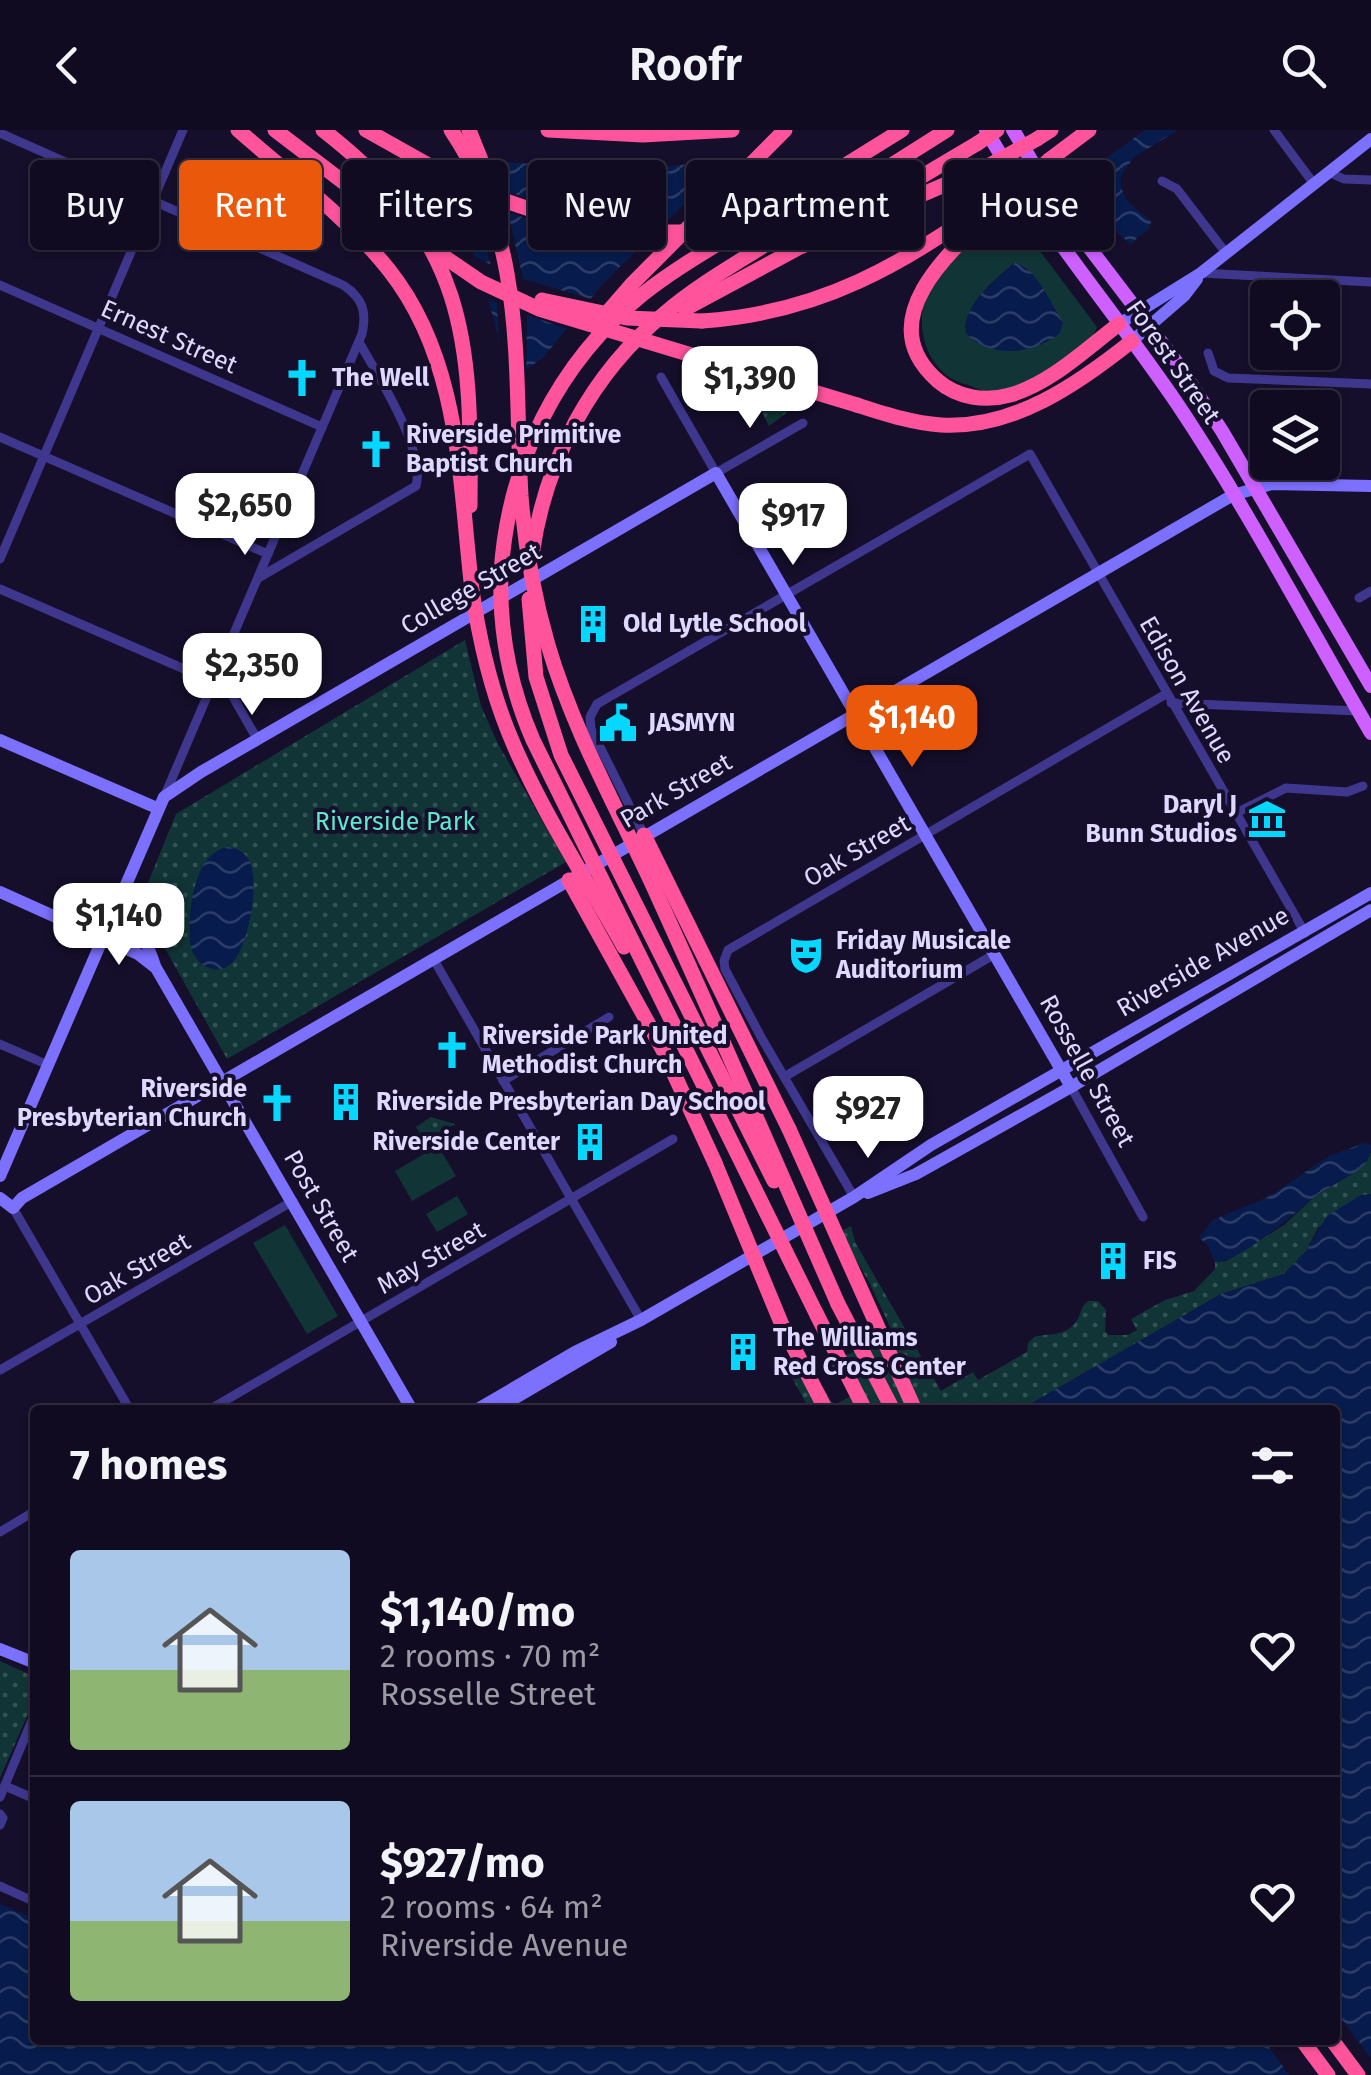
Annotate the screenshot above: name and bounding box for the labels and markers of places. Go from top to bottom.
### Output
pin: $1,390 [669,346,831,431]
church icon: The Well [281,357,323,399]
place label: The Well [332,363,430,393]
place label: Riverside Primitive Baptist Church [406,420,622,479]
church icon: Riverside Primitive Baptist Church [355,428,397,470]
pin: $2,650 [164,473,326,558]
pin: $917 [734,483,852,568]
building icon: Old Lytle School [572,603,614,645]
place label: Old Lytle School [623,609,807,639]
pin: $2,350 [171,633,333,718]
pin: $1,140 [831,685,993,770]
public building icon: JASMYN [597,702,639,744]
place label: JASMYN [647,708,735,738]
place label: Daryl J Bunn Studios [1086,790,1237,849]
museum icon: Daryl J Bunn Studios [1246,798,1288,840]
pin: $1,140 [38,883,200,968]
place label: Friday Musicale Auditorium [835,926,1011,985]
theatre icon: Friday Musicale Auditorium [785,934,827,976]
place label: Riverside Park United Methodist Church [482,1021,727,1080]
church icon: Riverside Park United Methodist Church [431,1029,473,1071]
place label: Riverside Presbyterian Church [17,1074,247,1133]
pin: $927 [809,1076,927,1161]
building icon: Riverside Presbyterian Day School [325,1081,367,1123]
church icon: Riverside Presbyterian Church [256,1082,298,1124]
place label: Riverside Presbyterian Day School [376,1087,766,1117]
building icon: Riverside Center [569,1121,611,1163]
place label: Riverside Center [372,1127,561,1157]
building icon: FIS [1092,1240,1134,1282]
place label: FIS [1143,1246,1177,1276]
place label: The Williams Red Cross Center [773,1323,967,1382]
building icon: The Williams Red Cross Center [722,1331,764,1373]

